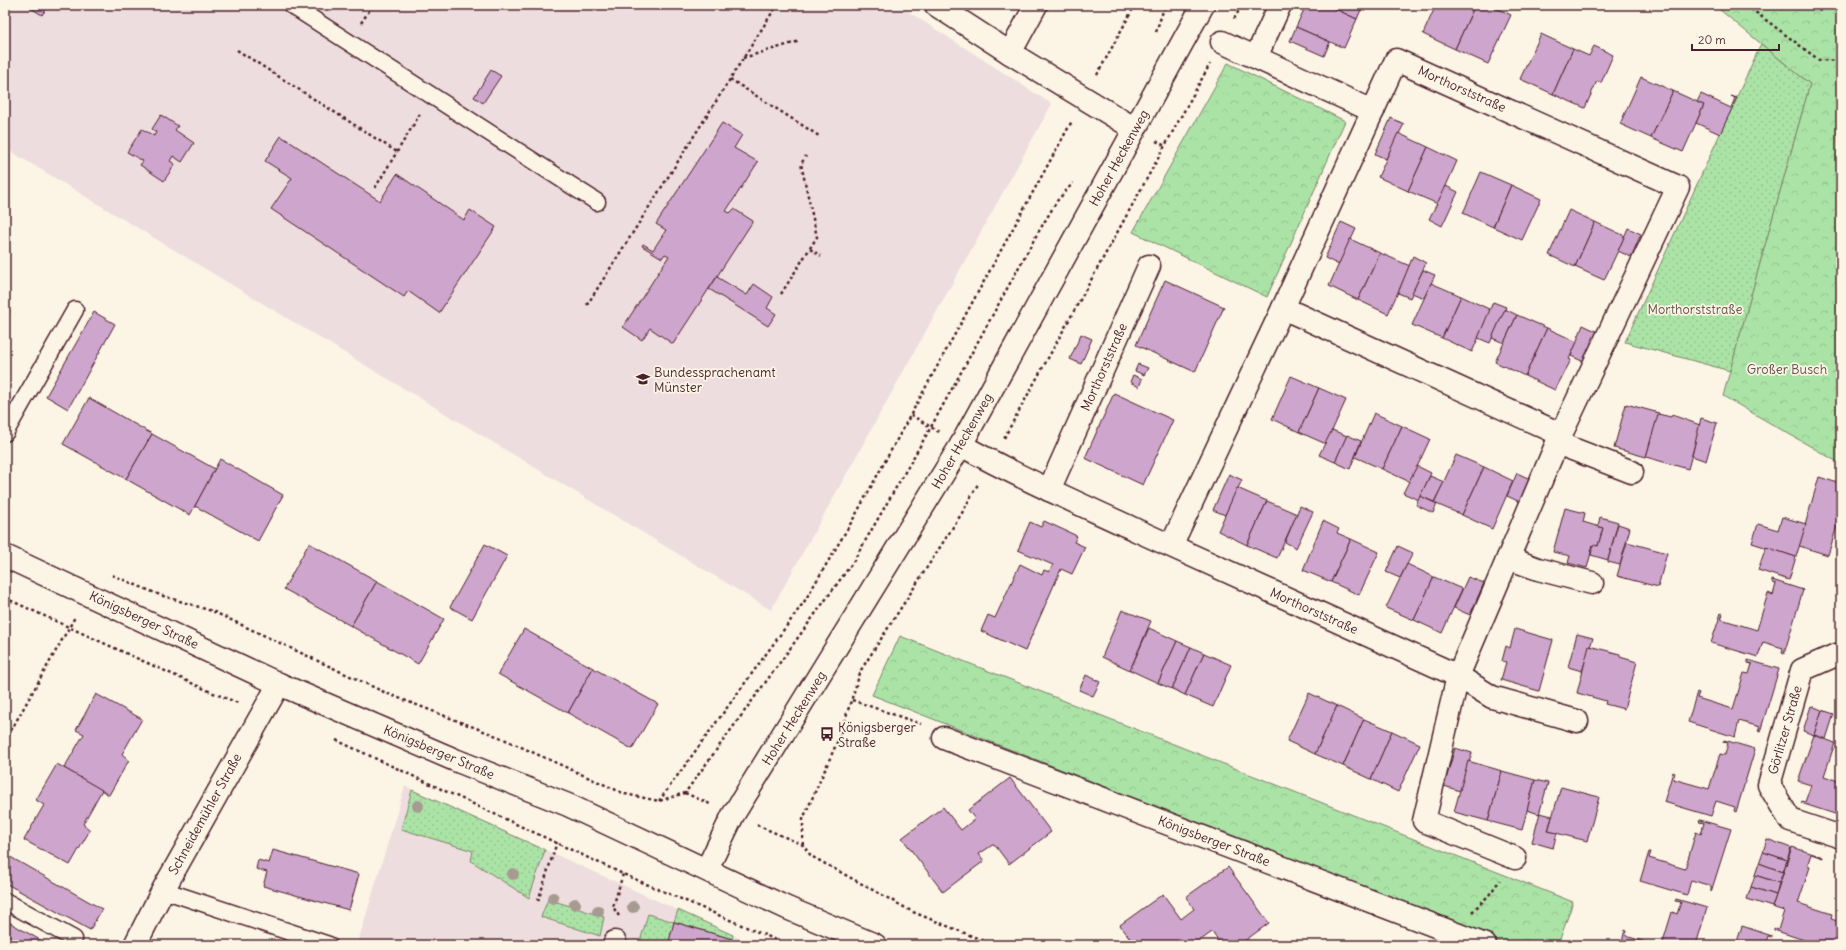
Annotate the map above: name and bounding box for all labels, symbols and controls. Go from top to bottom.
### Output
scale bar [1692,26,1779,52]
text: 20 m [1698,32,1726,47]
street label: Morthorststraße [1415,62,1509,116]
street label: Hoher Heckenweg [1085,107,1153,209]
park label: Morthorststraße [1648,301,1742,318]
street label: Morthorststraße [1077,320,1131,414]
park label: Großer Busch [1747,361,1828,378]
place label: Bundessprachenamt Münster [654,364,776,396]
school or university icon: Bundessprachenamt Münster [635,371,651,387]
street label: Hoher Heckenweg [928,390,996,492]
street label: Morthorststraße [1267,584,1361,638]
street label: Königsberger Straße [87,587,201,653]
street label: Hoher Heckenweg [758,668,830,768]
street label: Görlitzer Straße [1764,684,1806,776]
place label: Königsberger Straße [838,719,916,751]
street label: Königsberger Straße [381,721,497,783]
bus stop icon: Königsberger Straße [819,726,835,742]
street label: Schneidemühler Straße [165,750,245,878]
street label: Königsberger Straße [1155,812,1273,870]

